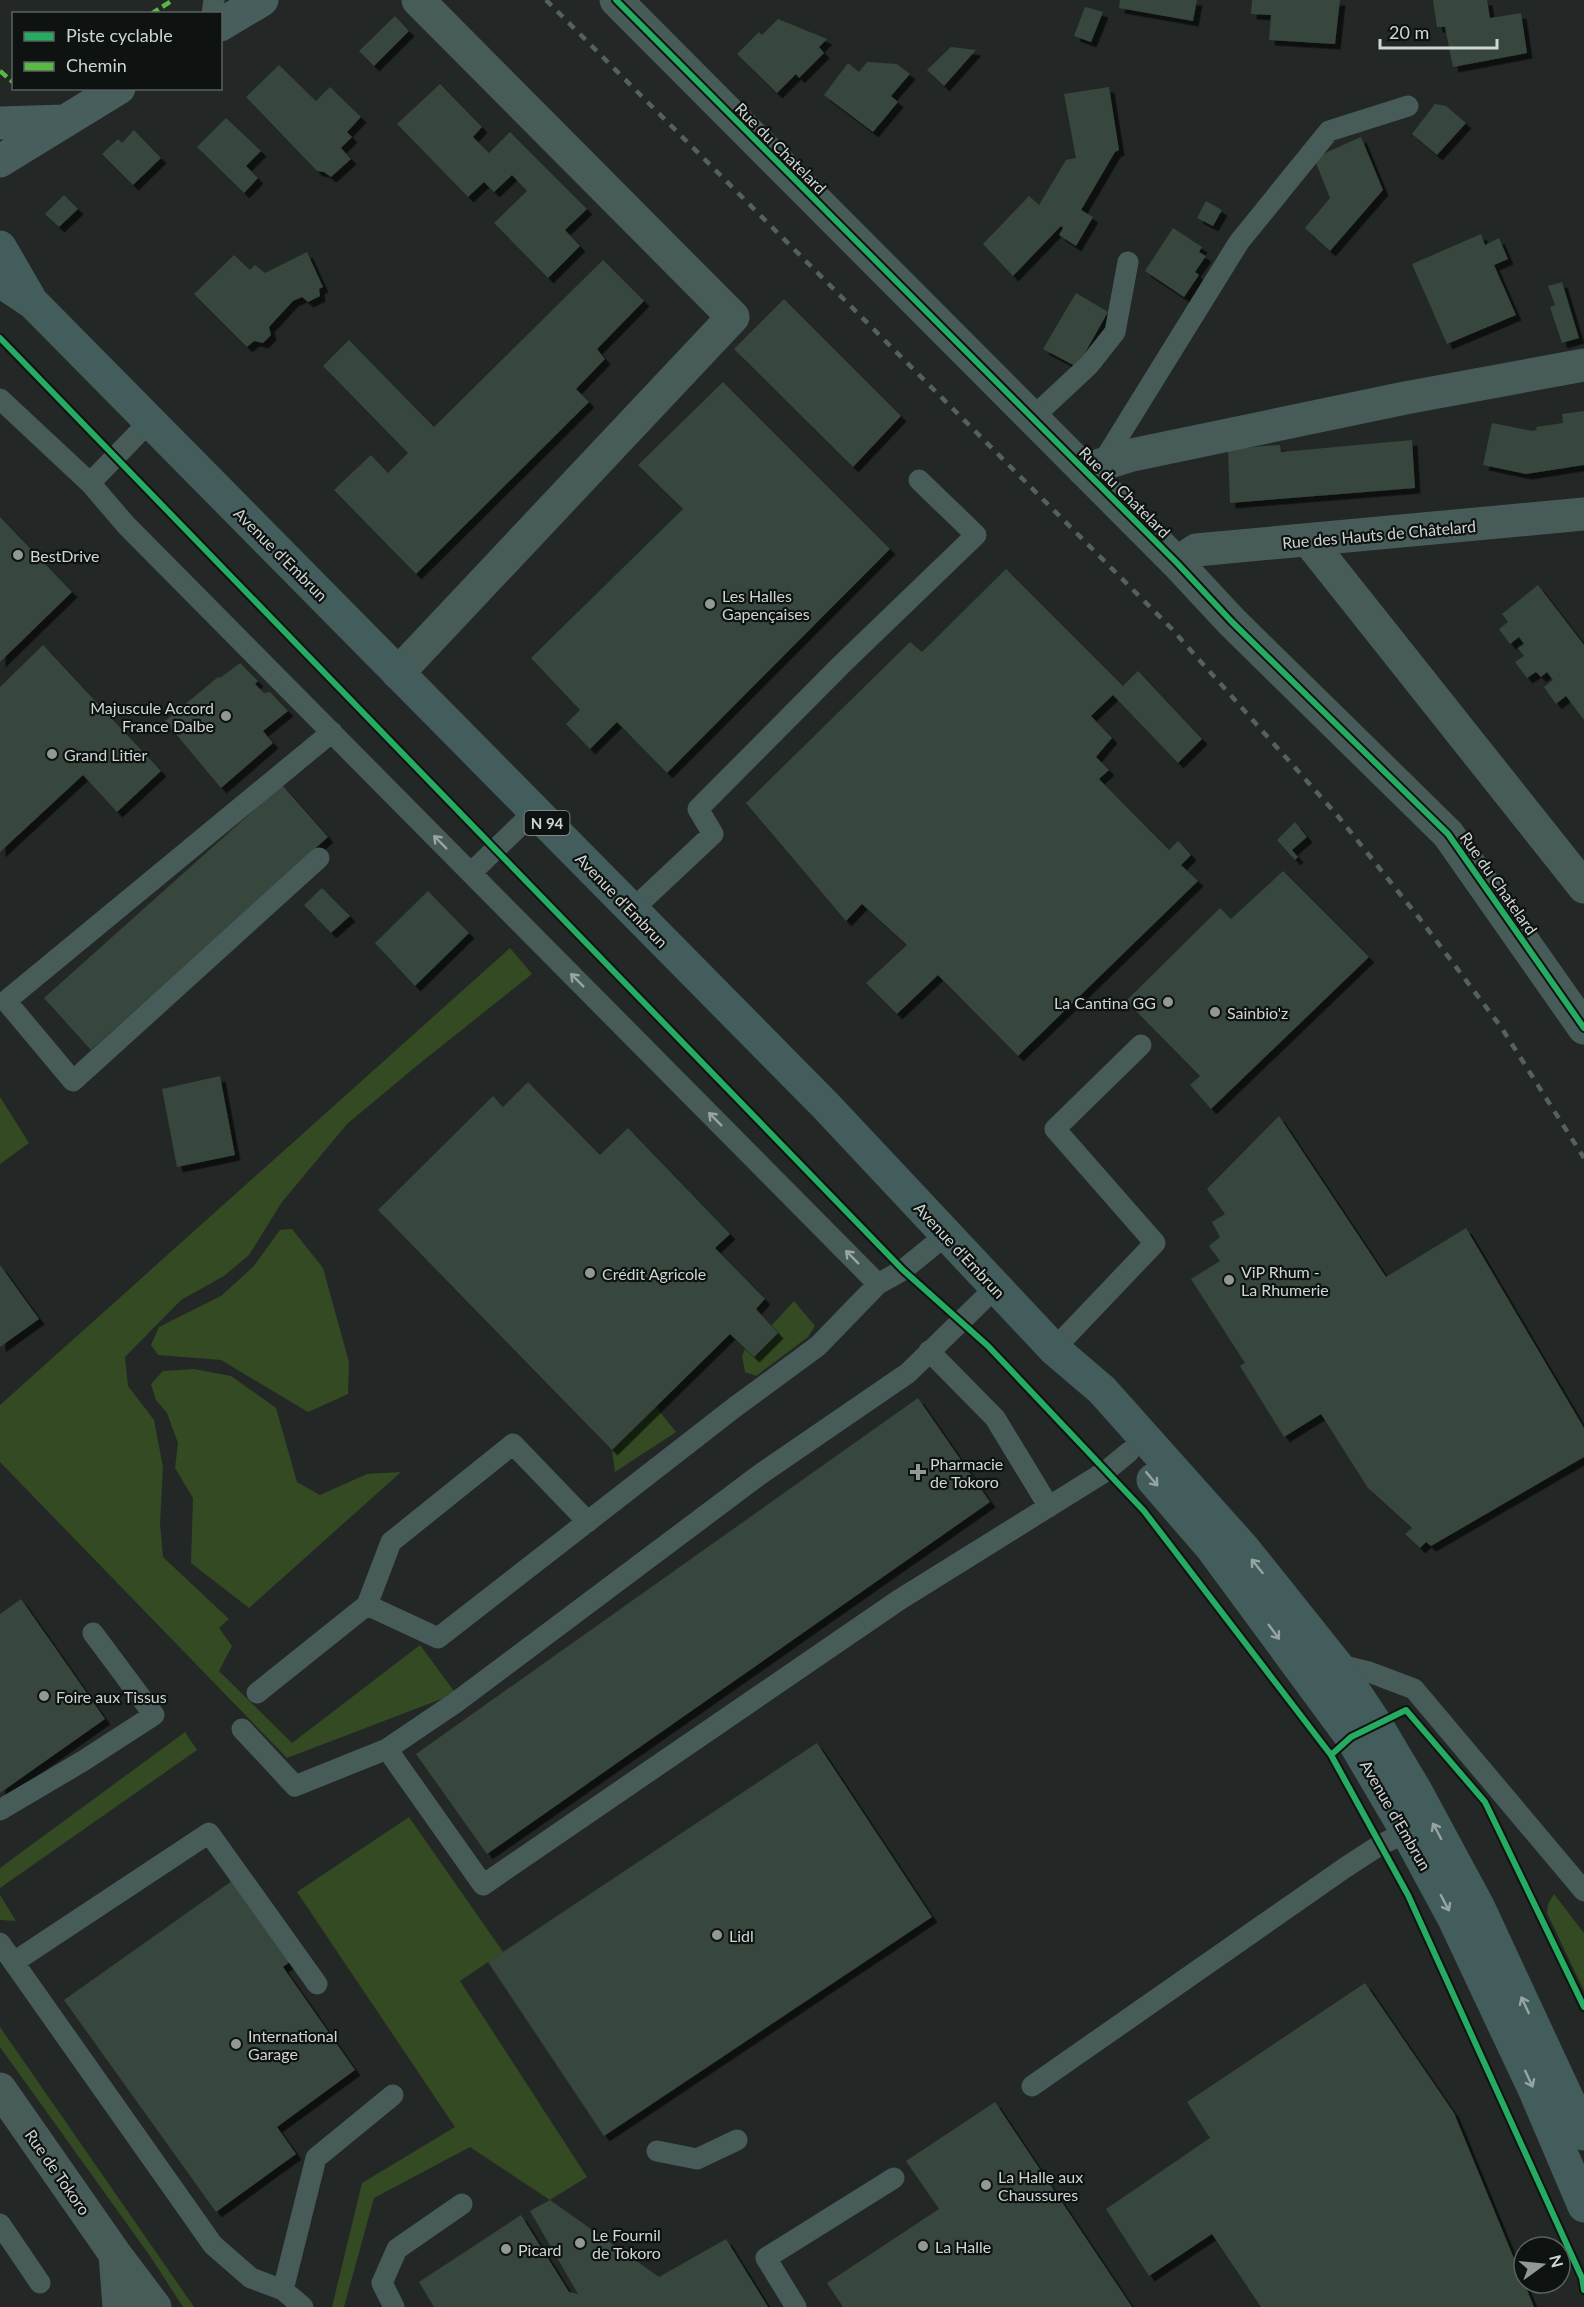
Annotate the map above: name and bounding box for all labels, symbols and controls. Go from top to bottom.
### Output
legend [12,12,222,90]
scale bar [1380,12,1497,50]
text: 20 m [1389,21,1429,43]
text: Piste cyclable [66,24,173,46]
text: Chemin [66,54,127,76]
street label: Rue du Chatelard [732,99,830,197]
street label: Rue du Chatelard [1076,443,1174,541]
street label: Avenue d'Embrun [230,503,332,605]
street label: Rue des Hauts de Châtelard [1281,516,1477,552]
place label: BestDrive [30,546,99,565]
marker: BestDrive [11,548,25,562]
place label: Les Halles Gapençaises [722,586,810,623]
marker: Les Halles Gapençaises [703,597,717,611]
place label: Majuscule Accord France Dalbe [90,698,214,735]
marker: Majuscule Accord France Dalbe [219,709,233,723]
place label: Grand Litier [64,745,148,764]
marker: Grand Litier [45,747,59,761]
road number: N 94 [524,811,570,835]
street label: Rue du Chatelard [1457,828,1541,938]
one-way arrow [433,834,447,849]
street label: Avenue d'Embrun [572,849,672,951]
one-way arrow [570,973,585,988]
place label: La Cantina GG [1054,993,1156,1012]
marker: La Cantina GG [1161,995,1175,1009]
place label: Sainbio'z [1227,1003,1288,1022]
marker: Sainbio'z [1208,1005,1222,1019]
one-way arrow [707,1111,722,1126]
street label: Avenue d'Embrun [911,1198,1009,1302]
one-way arrow [844,1250,859,1265]
place label: ViP Rhum - La Rhumerie [1241,1262,1329,1299]
place label: Crédit Agricole [602,1264,706,1283]
marker: Crédit Agricole [583,1266,597,1280]
marker: ViP Rhum - La Rhumerie [1222,1273,1236,1287]
place label: Pharmacie de Tokoro [930,1454,1003,1491]
marker: Pharmacie de Tokoro [911,1465,925,1479]
one-way arrow [1146,1471,1159,1487]
one-way arrow [1251,1558,1264,1574]
one-way arrow [1267,1624,1280,1640]
place label: Foire aux Tissus [56,1687,167,1706]
marker: Foire aux Tissus [37,1689,51,1703]
street label: Avenue d'Embrun [1357,1757,1435,1873]
one-way arrow [1431,1822,1442,1840]
one-way arrow [1440,1893,1452,1911]
place label: Lidl [729,1926,754,1945]
marker: Lidl [710,1928,724,1942]
one-way arrow [1518,1996,1530,2014]
place label: International Garage [248,2026,338,2063]
marker: International Garage [229,2037,243,2051]
one-way arrow [1523,2069,1535,2087]
street label: Rue de Tokoro [22,2126,94,2218]
place label: La Halle aux Chaussures [998,2167,1083,2204]
marker: La Halle aux Chaussures [979,2178,993,2192]
place label: Le Fournil de Tokoro [592,2225,661,2262]
north arrow [1512,2235,1572,2295]
marker: Le Fournil de Tokoro [573,2236,587,2250]
place label: La Halle [935,2237,991,2256]
marker: La Halle [916,2239,930,2253]
place label: Picard [518,2240,561,2259]
marker: Picard [499,2242,513,2256]
text: N [1546,2253,1568,2269]

